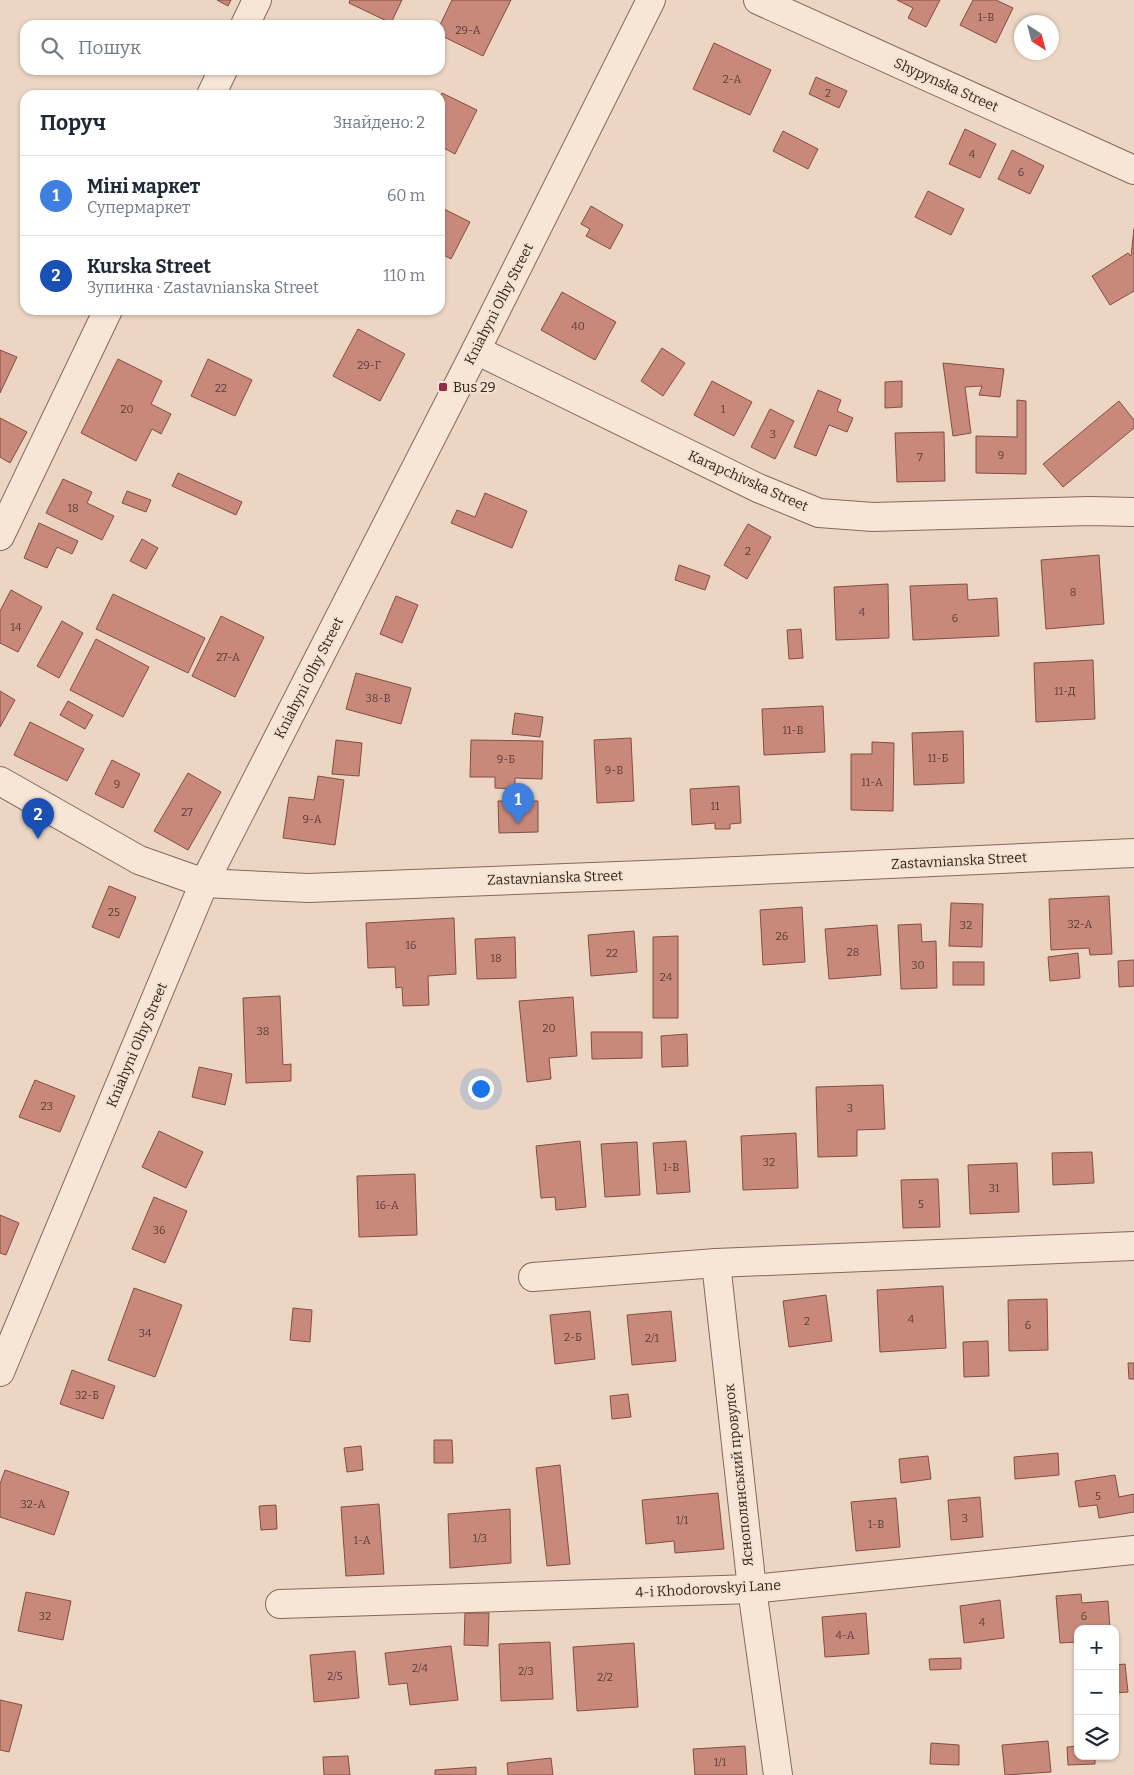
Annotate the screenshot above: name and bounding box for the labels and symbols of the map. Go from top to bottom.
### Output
house number: 1-В [978,11,994,24]
north arrow [1014,15,1059,60]
house number: 29-А [456,24,481,37]
street label: Shypynska Street [891,54,1001,116]
house number: 2-А [723,73,741,86]
house number: 2 [825,87,831,100]
house number: 4 [969,148,976,161]
house number: 6 [1018,166,1024,179]
street label: Kniahyni Olhy Street [461,240,537,368]
house number: 40 [571,320,585,333]
house number: 29-Г [357,359,381,372]
place label: Bus 29 [453,379,496,396]
marker: Bus 29 [437,381,449,393]
house number: 22 [215,382,227,395]
house number: 20 [120,403,134,416]
house number: 1 [721,403,726,416]
house number: 3 [770,428,776,441]
street label: Karapchivska Street [685,447,811,515]
house number: 9 [998,449,1004,462]
house number: 7 [917,451,923,464]
house number: 18 [67,502,79,515]
house number: 2 [745,545,751,558]
house number: 8 [1070,586,1076,599]
house number: 4 [859,606,866,619]
house number: 6 [952,612,958,625]
street label: Kniahyni Olhy Street [271,614,347,742]
house number: 14 [11,621,22,634]
house number: 27-А [216,651,240,664]
house number: 11-Д [1054,685,1076,698]
house number: 38-В [365,692,391,705]
house number: 11-В [782,724,804,737]
house number: 11-Б [928,752,949,765]
house number: 9-Б [497,753,515,766]
house number: 9-В [605,764,623,777]
house number: 11-А [861,776,883,789]
house number: 9 [114,778,120,791]
pin: 1 [502,783,534,824]
pin: 2 [22,798,54,839]
house number: 11 [711,800,720,813]
house number: 27 [181,806,193,819]
house number: 9-А [303,813,322,826]
street label: Zastavnianska Street [891,849,1027,873]
street label: Zastavnianska Street [487,867,623,889]
house number: 25 [108,906,120,919]
house number: 32-А [1068,918,1093,931]
house number: 32 [960,919,972,932]
house number: 26 [776,930,788,943]
house number: 16 [406,939,416,952]
house number: 28 [847,946,859,959]
house number: 22 [606,947,618,960]
house number: 18 [490,952,502,965]
house number: 30 [911,959,925,972]
house number: 24 [660,971,673,984]
street label: Kniahyni Olhy Street [103,980,171,1110]
house number: 20 [542,1022,556,1035]
house number: 38 [257,1025,269,1038]
your location [468,1076,494,1102]
house number: 23 [41,1100,53,1113]
house number: 3 [847,1102,853,1115]
house number: 32 [763,1156,775,1169]
house number: 1-В [663,1161,679,1174]
house number: 31 [989,1182,1000,1195]
house number: 5 [918,1198,924,1211]
house number: 16-А [375,1199,399,1212]
house number: 36 [153,1224,165,1237]
house number: 4 [908,1313,915,1326]
house number: 2 [804,1315,810,1328]
house number: 6 [1025,1319,1031,1332]
house number: 34 [139,1327,152,1340]
house number: 2-Б [564,1331,582,1344]
house number: 2/1 [645,1332,659,1345]
street label: Яснополянський провулок [721,1382,757,1567]
house number: 32-Б [75,1389,99,1402]
house number: 5 [1095,1490,1101,1503]
house number: 32-А [21,1498,46,1511]
house number: 3 [962,1512,968,1525]
house number: 1/1 [676,1514,689,1527]
house number: 1-В [868,1518,884,1531]
house number: 1/3 [473,1532,487,1545]
house number: 1-А [353,1534,371,1547]
street label: 4-i Khodorovskyi Lane [635,1577,781,1601]
house number: 32 [39,1610,51,1623]
house number: 6 [1081,1610,1087,1623]
house number: 4 [979,1616,986,1629]
house number: 4-А [836,1629,855,1642]
house number: 2/4 [412,1662,429,1675]
house number: 2/3 [518,1665,534,1678]
house number: 2/5 [327,1670,343,1683]
house number: 2/2 [597,1671,613,1684]
house number: 1/1 [714,1756,727,1769]

